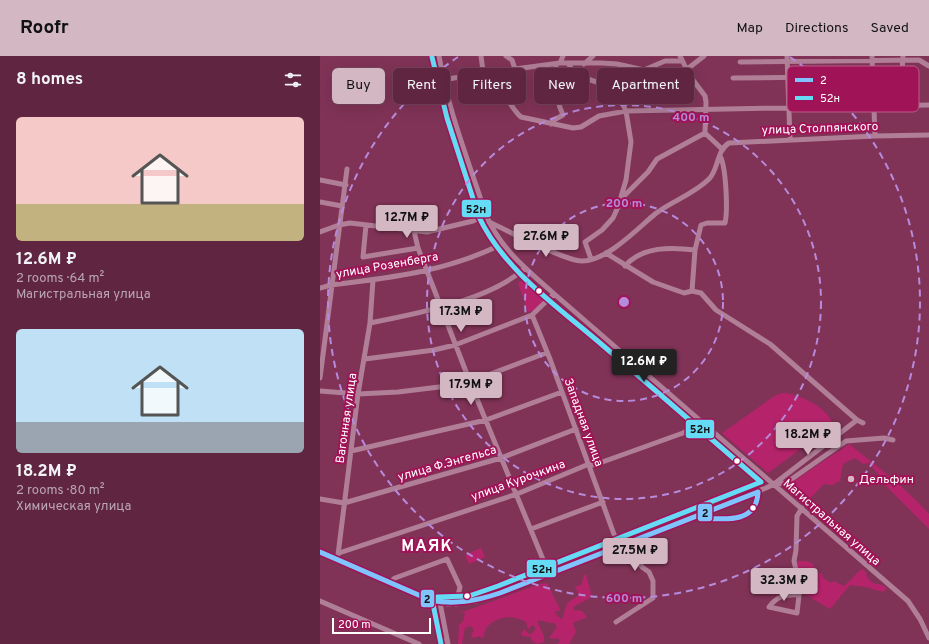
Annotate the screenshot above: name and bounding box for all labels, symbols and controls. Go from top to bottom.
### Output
text: Roofr [20,16,69,40]
text: Map [737,20,763,37]
text: Directions [785,20,849,37]
text: Saved [871,20,909,37]
legend [787,66,919,112]
chip: Buy [332,68,385,104]
chip: Rent [393,68,450,104]
chip: Filters [458,68,526,104]
chip: New [534,68,589,104]
chip: Apartment [597,68,694,104]
text: 8 homes [16,69,83,91]
icon: filters [282,69,304,91]
text: 2 [820,74,827,88]
text: 52н [820,92,840,106]
text: 400 m [672,110,710,126]
street label: улица Столпянского [761,119,879,139]
icon: home [124,143,196,215]
text: 200 m [606,196,642,212]
line badge: 52н [461,199,492,218]
text: 52н [466,203,486,217]
pin: 12.7M ₽ [370,205,444,239]
text: 12.7M ₽ [385,210,429,226]
pin: 27.6M ₽ [509,224,583,258]
text: 27.6M ₽ [523,229,569,245]
text: 12.6M ₽ [16,249,77,271]
street label: улица Розенберга [335,249,440,283]
text: 2 rooms · 64 m² [16,271,104,287]
unlabelled marker [534,286,544,296]
text: Магистральная улица [16,287,151,303]
centre of rings [617,295,631,309]
pin: 17.3M ₽ [424,299,498,333]
text: 17.3M ₽ [439,304,483,320]
pin: 12.6M ₽ [607,349,681,383]
text: 12.6M ₽ [621,354,667,370]
icon: home [124,355,196,427]
street label: Вагонная улица [333,372,361,464]
pin: 17.9M ₽ [434,372,508,406]
street label: Западная улица [560,376,606,469]
text: 17.9M ₽ [449,377,493,393]
line badge: 52н [685,419,715,439]
pin: 18.2M ₽ [771,422,845,456]
text: 52н [690,423,710,437]
text: 18.2M ₽ [785,427,831,443]
street label: улица Ф.Энгельса [396,442,499,486]
street label: улица Курочкина [469,456,568,505]
unlabelled marker [732,456,742,466]
text: 18.2M ₽ [16,461,77,483]
place label: Дельфин [859,472,914,488]
marker: Дельфин [846,474,856,484]
street label: Магистральная улица [779,476,883,570]
text: 2 rooms · 80 m² [16,483,105,499]
text: Химическая улица [16,499,131,515]
line badge: 2 [697,503,713,522]
unlabelled marker [748,503,758,513]
text: 2 [702,507,708,521]
district label: МАЯК [401,537,453,557]
pin: 27.5M ₽ [598,538,672,572]
text: 27.5M ₽ [612,543,658,559]
line badge: 52н [526,559,557,578]
text: 52н [532,563,552,577]
pin: 32.3M ₽ [747,568,821,602]
text: 32.3M ₽ [760,573,808,589]
line badge: 2 [420,589,435,608]
unlabelled marker [462,591,472,601]
text: 600 m [606,591,642,607]
text: 2 [424,593,430,607]
scale bar [332,616,431,635]
text: 200 m [338,618,371,632]

